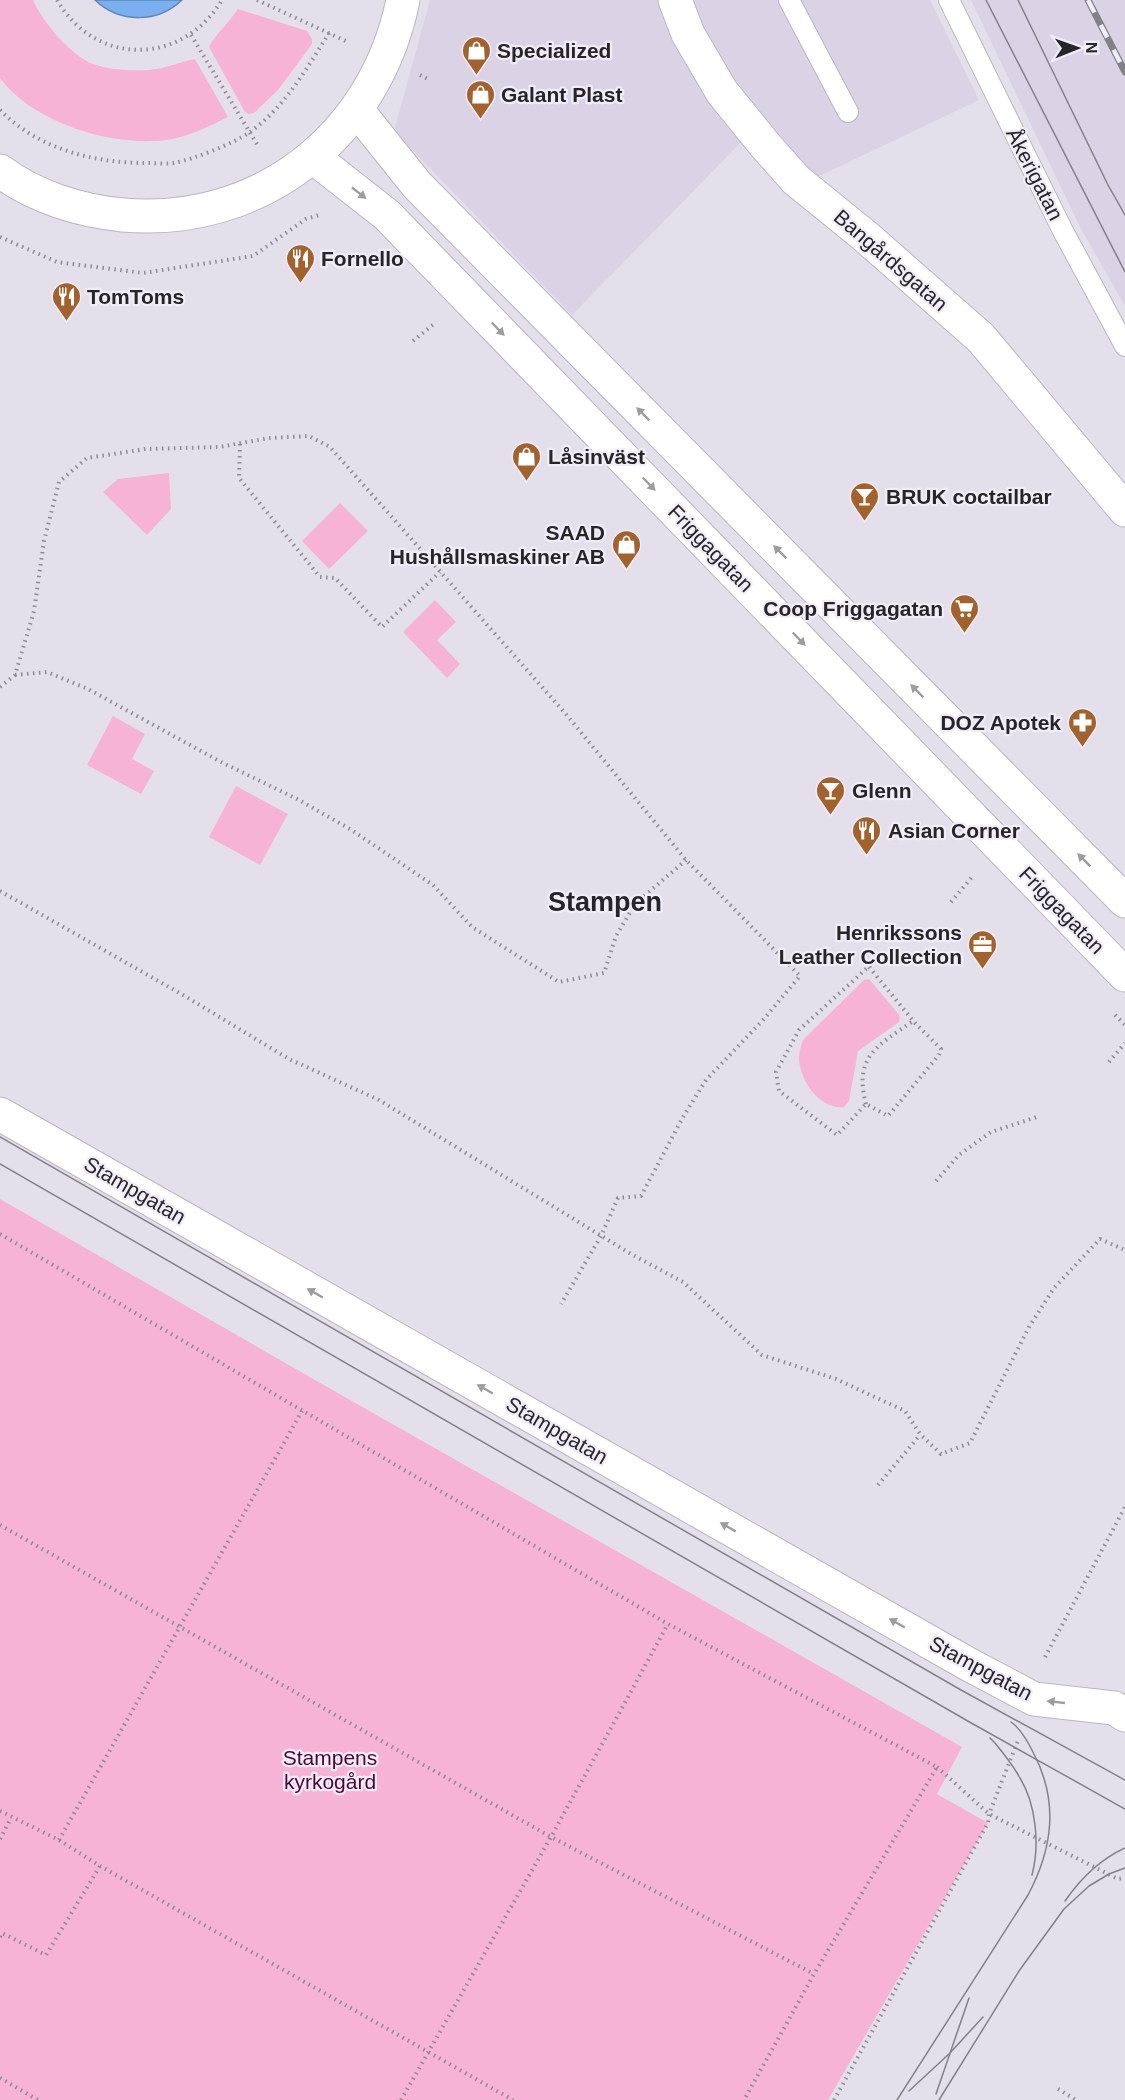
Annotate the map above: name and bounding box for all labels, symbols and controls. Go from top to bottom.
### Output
north arrow [1047,18,1107,78]
shop icon: Specialized [460,34,492,76]
place label: Specialized [497,39,611,62]
text: N [1083,42,1100,54]
shop icon: Galant Plast [464,78,496,120]
place label: Galant Plast [501,83,622,106]
street label: Åkerigatan [1002,124,1068,224]
one-way arrow [351,186,367,199]
street label: Bangårdsgatan [830,205,952,315]
restaurant icon: Fornello [284,242,316,284]
place label: Fornello [321,247,404,270]
restaurant icon: TomToms [50,280,82,322]
place label: TomToms [87,285,184,308]
one-way arrow [491,322,505,336]
one-way arrow [637,407,651,421]
shop icon: Låsinväst [511,440,543,482]
place label: Låsinväst [548,445,645,468]
one-way arrow [641,477,655,491]
bar icon: BRUK coctailbar [849,480,881,522]
place label: BRUK coctailbar [886,485,1052,508]
street label: Friggagatan [664,500,758,596]
place label: SAAD Hushållsmaskiner AB [390,521,605,568]
shop icon: SAAD Hushållsmaskiner AB [610,528,642,570]
one-way arrow [774,546,788,560]
supermarket icon: Coop Friggagatan [948,592,980,634]
place label: Coop Friggagatan [763,597,943,620]
one-way arrow [792,632,806,646]
one-way arrow [911,685,925,699]
pharmacy icon: DOZ Apotek [1066,706,1098,748]
place label: DOZ Apotek [940,711,1061,734]
bar icon: Glenn [815,774,847,816]
place label: Glenn [852,779,912,802]
restaurant icon: Asian Corner [851,814,883,856]
place label: Asian Corner [888,819,1020,842]
one-way arrow [1077,852,1091,867]
street label: Friggagatan [1015,862,1109,958]
district label: Stampen [548,887,662,917]
place label: Henrikssons Leather Collection [779,921,962,968]
office icon: Henrikssons Leather Collection [967,928,999,970]
street label: Stampgatan [80,1152,190,1228]
one-way arrow [306,1288,323,1298]
one-way arrow [476,1384,493,1394]
street label: Stampgatan [502,1392,612,1468]
one-way arrow [719,1522,736,1532]
one-way arrow [888,1618,905,1628]
street label: Stampgatan [926,1631,1036,1705]
one-way arrow [1046,1697,1065,1706]
park label: Stampens kyrkogård [283,1746,377,1793]

